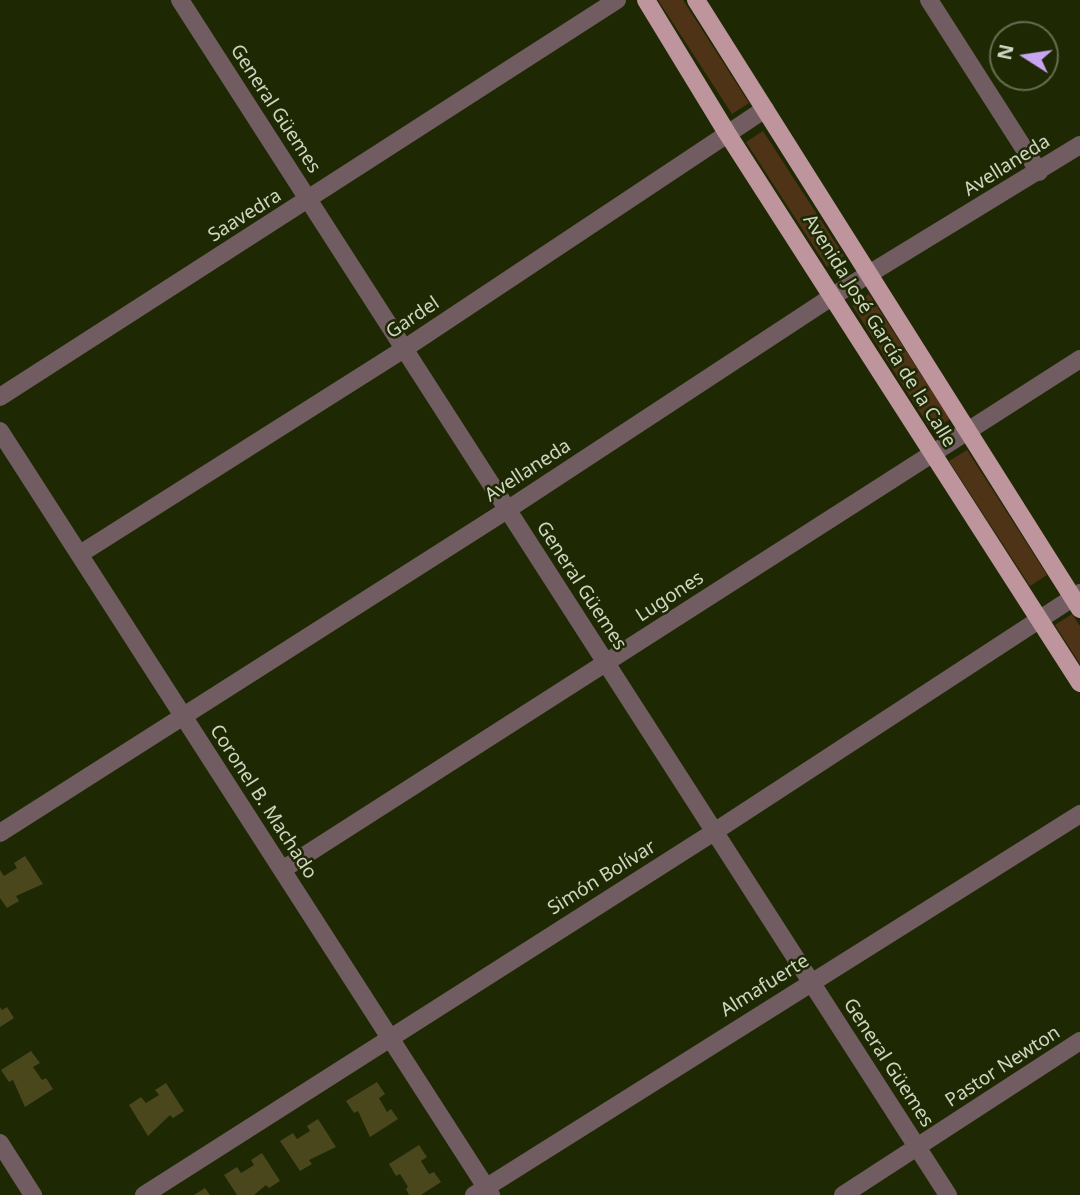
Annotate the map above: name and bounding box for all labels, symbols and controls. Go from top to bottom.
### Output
north arrow [989,21,1059,91]
street label: General Güemes [225,40,325,178]
text: N [991,42,1020,62]
street label: Avellaneda [960,130,1054,202]
street label: Saavedra [204,185,286,247]
street label: Avenida José García de la Calle [798,210,960,452]
street label: Gardel [382,292,444,344]
street label: Avellaneda [481,435,575,507]
street label: General Güemes [531,517,631,655]
street label: Lugones [632,567,708,627]
street label: Coronel B. Machado [205,720,321,884]
street label: Simón Bolívar [544,836,660,920]
street label: Almafuerte [717,950,813,1022]
street label: General Güemes [838,994,938,1132]
street label: Pastor Newton [941,1021,1065,1113]

